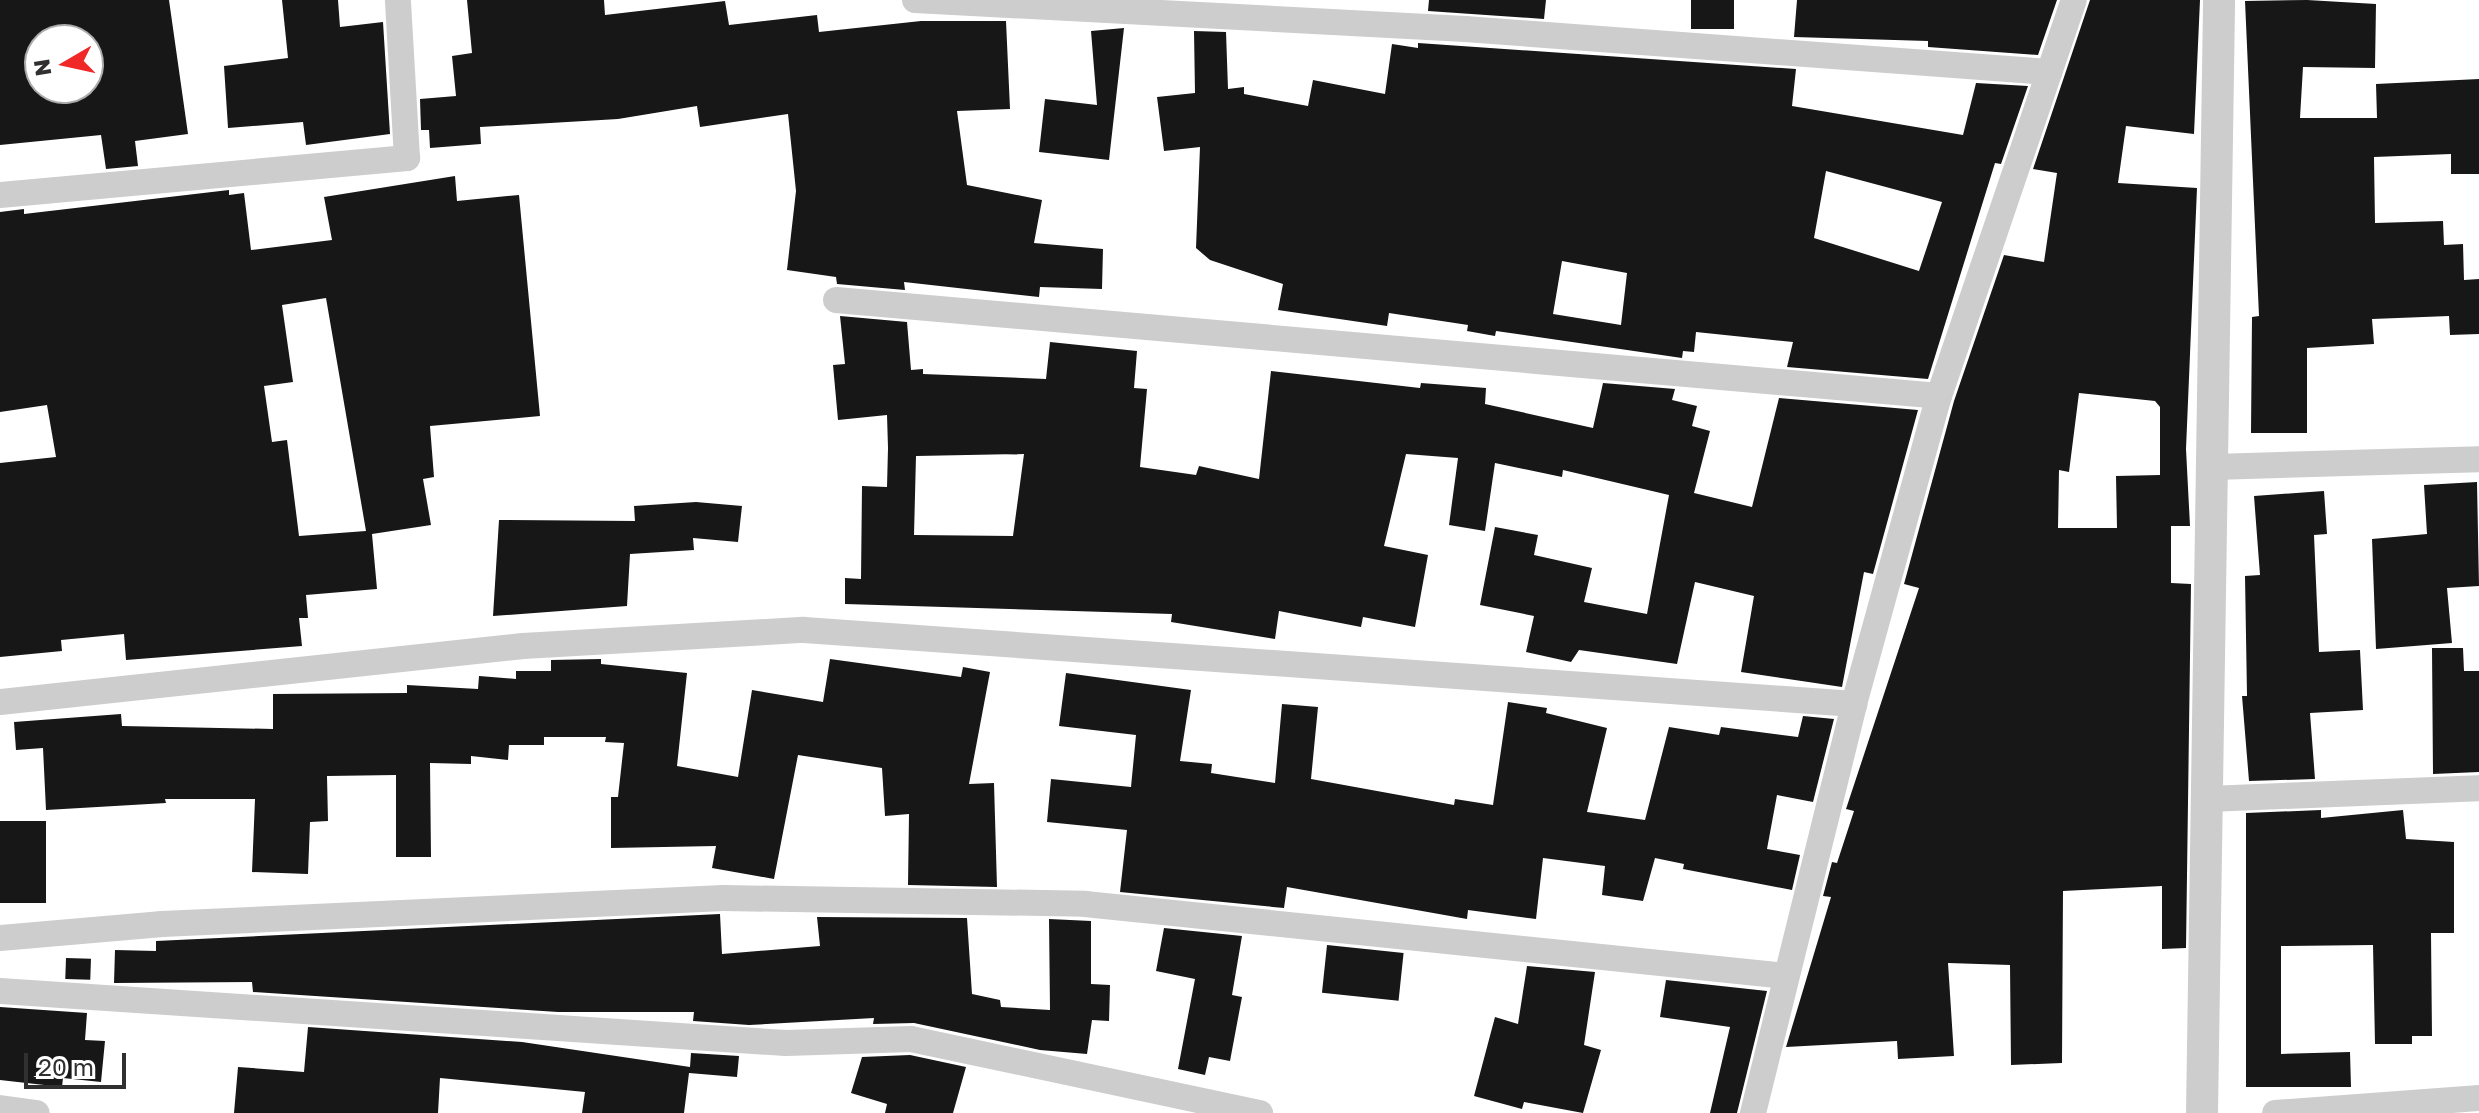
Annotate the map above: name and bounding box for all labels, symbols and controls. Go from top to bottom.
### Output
north arrow [24,24,104,104]
text: N [27,57,56,78]
scale bar [28,1037,130,1087]
text: 20 m [38,1052,94,1081]

